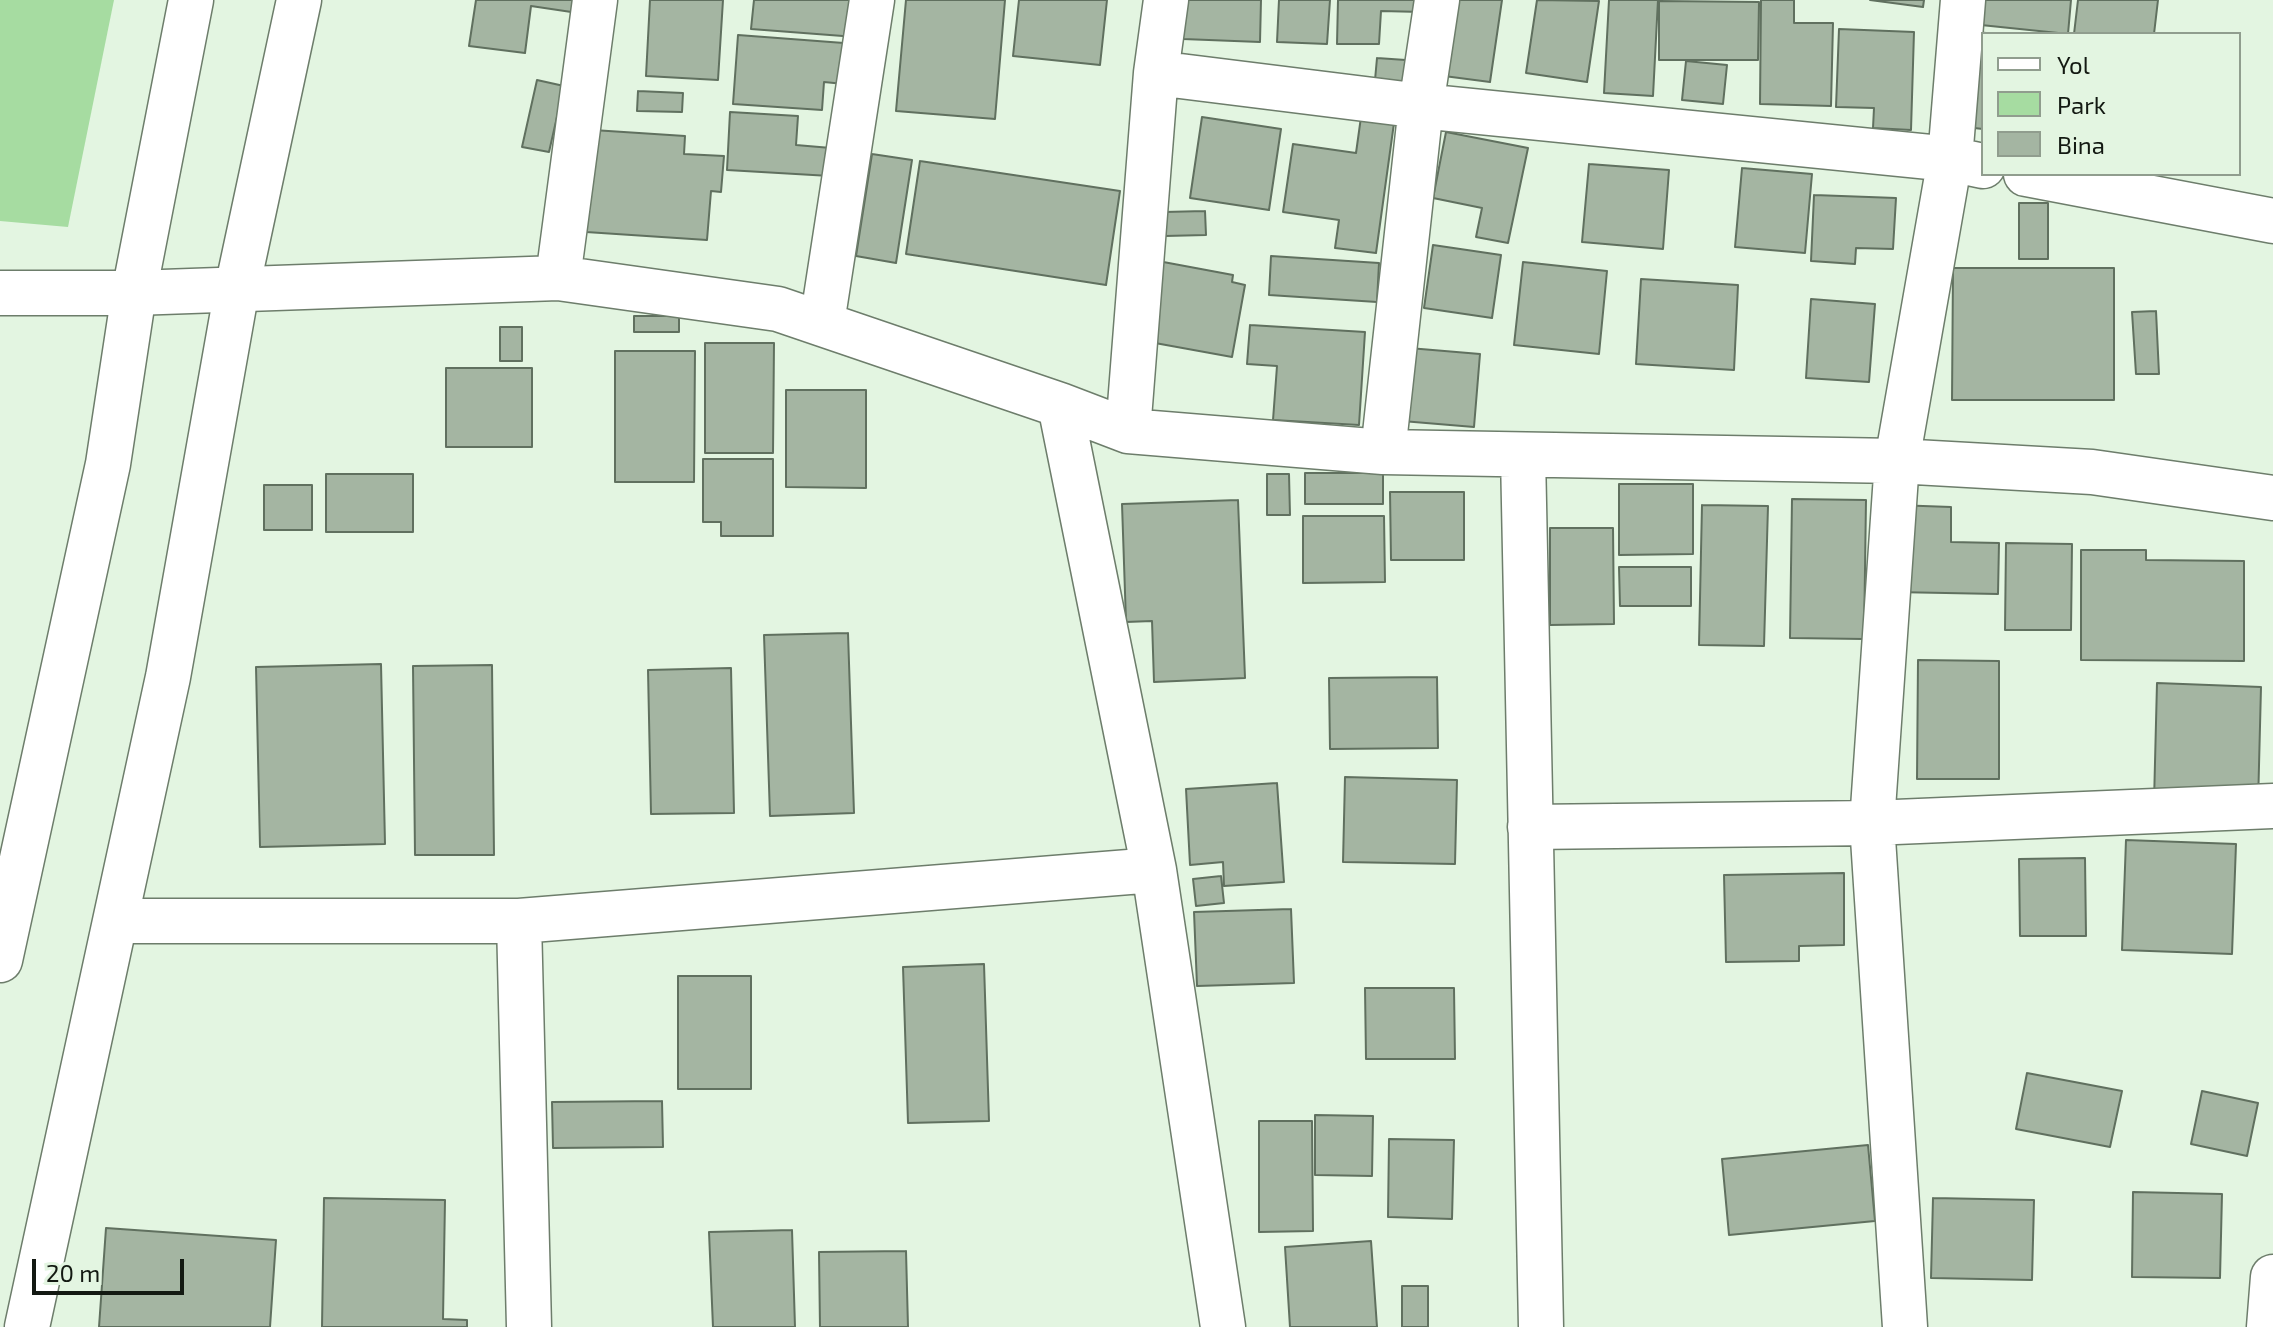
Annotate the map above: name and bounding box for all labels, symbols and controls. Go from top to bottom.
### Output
legend [1981,32,2241,176]
text: Yol [2057,50,2090,79]
text: Park [2057,90,2106,119]
text: Bina [2057,130,2105,159]
scale bar [36,1243,188,1293]
text: 20 m [46,1258,100,1287]

